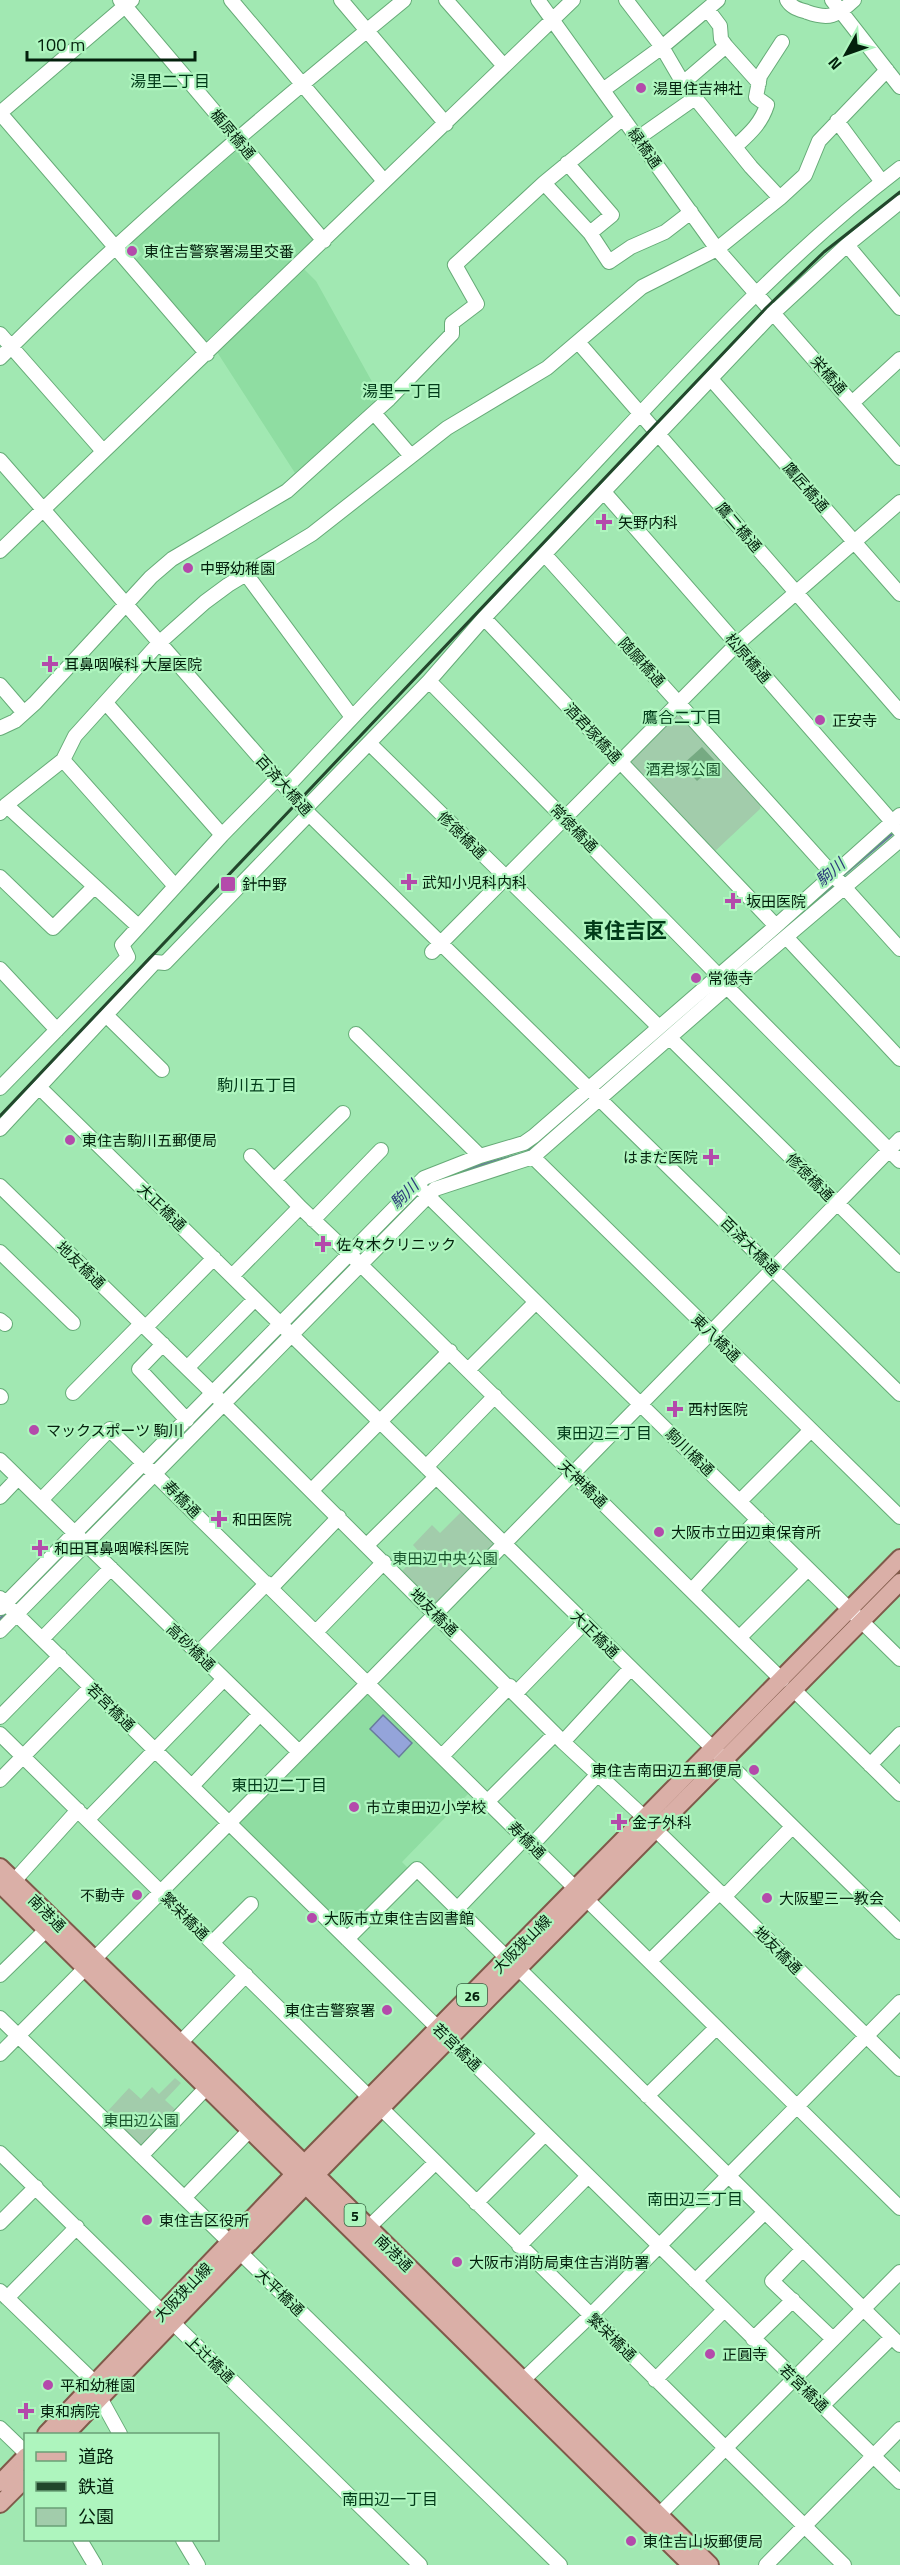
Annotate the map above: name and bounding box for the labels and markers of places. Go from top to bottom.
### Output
place label: 湯里住吉神社 [653,77,743,100]
marker: 湯里住吉神社 [634,81,648,95]
place label: 東住吉警察署湯里交番 [144,240,294,263]
marker: 東住吉警察署湯里交番 [125,244,139,258]
place label: 矢野内科 [618,511,678,534]
marker: 矢野内科 [595,513,613,531]
place label: 中野幼稚園 [200,557,275,580]
marker: 中野幼稚園 [181,561,195,575]
place label: 耳鼻咽喉科 大屋医院 [64,653,202,676]
marker: 耳鼻咽喉科 大屋医院 [41,655,59,673]
place label: 正安寺 [832,709,877,732]
marker: 正安寺 [813,713,827,727]
place label: 武知小児科内科 [422,871,527,894]
place label: 針中野 [242,873,287,896]
marker: 武知小児科内科 [400,873,418,891]
marker: 針中野 [219,875,237,893]
place label: 坂田医院 [746,890,806,913]
marker: 坂田医院 [724,892,742,910]
place label: 常徳寺 [708,967,753,990]
marker: 常徳寺 [689,971,703,985]
place label: 東住吉駒川五郵便局 [82,1129,217,1152]
marker: 東住吉駒川五郵便局 [63,1133,77,1147]
place label: はまだ医院 [623,1146,698,1169]
marker: はまだ医院 [702,1148,720,1166]
place label: 佐々木クリニック [336,1233,456,1256]
marker: 佐々木クリニック [314,1235,332,1253]
place label: 西村医院 [688,1398,748,1421]
marker: 西村医院 [666,1400,684,1418]
place label: マックスポーツ 駒川 [46,1419,184,1442]
marker: マックスポーツ 駒川 [27,1423,41,1437]
place label: 和田医院 [232,1508,292,1531]
marker: 和田医院 [210,1510,228,1528]
place label: 大阪市立田辺東保育所 [671,1521,821,1544]
marker: 大阪市立田辺東保育所 [652,1525,666,1539]
place label: 和田耳鼻咽喉科医院 [54,1537,189,1560]
marker: 和田耳鼻咽喉科医院 [31,1539,49,1557]
place label: 東住吉南田辺五郵便局 [592,1759,742,1782]
marker: 東住吉南田辺五郵便局 [747,1763,761,1777]
place label: 市立東田辺小学校 [366,1796,486,1819]
marker: 市立東田辺小学校 [347,1800,361,1814]
place label: 金子外科 [632,1811,692,1834]
marker: 金子外科 [610,1813,628,1831]
place label: 不動寺 [80,1884,125,1907]
place label: 大阪聖三一教会 [779,1887,884,1910]
marker: 不動寺 [130,1888,144,1902]
marker: 大阪聖三一教会 [760,1891,774,1905]
place label: 大阪市立東住吉図書館 [324,1907,474,1930]
marker: 大阪市立東住吉図書館 [305,1911,319,1925]
place label: 東住吉警察署 [285,1999,375,2022]
marker: 東住吉警察署 [380,2003,394,2017]
place label: 東住吉区役所 [159,2209,249,2232]
marker: 東住吉区役所 [140,2213,154,2227]
place label: 大阪市消防局東住吉消防署 [469,2251,649,2274]
marker: 大阪市消防局東住吉消防署 [450,2255,464,2269]
place label: 正圓寺 [722,2343,767,2366]
marker: 正圓寺 [703,2347,717,2361]
place label: 平和幼稚園 [60,2374,135,2397]
marker: 平和幼稚園 [41,2378,55,2392]
place label: 東和病院 [40,2400,100,2423]
marker: 東和病院 [17,2402,35,2420]
place label: 東住吉山坂郵便局 [643,2530,763,2553]
marker: 東住吉山坂郵便局 [624,2534,638,2548]

